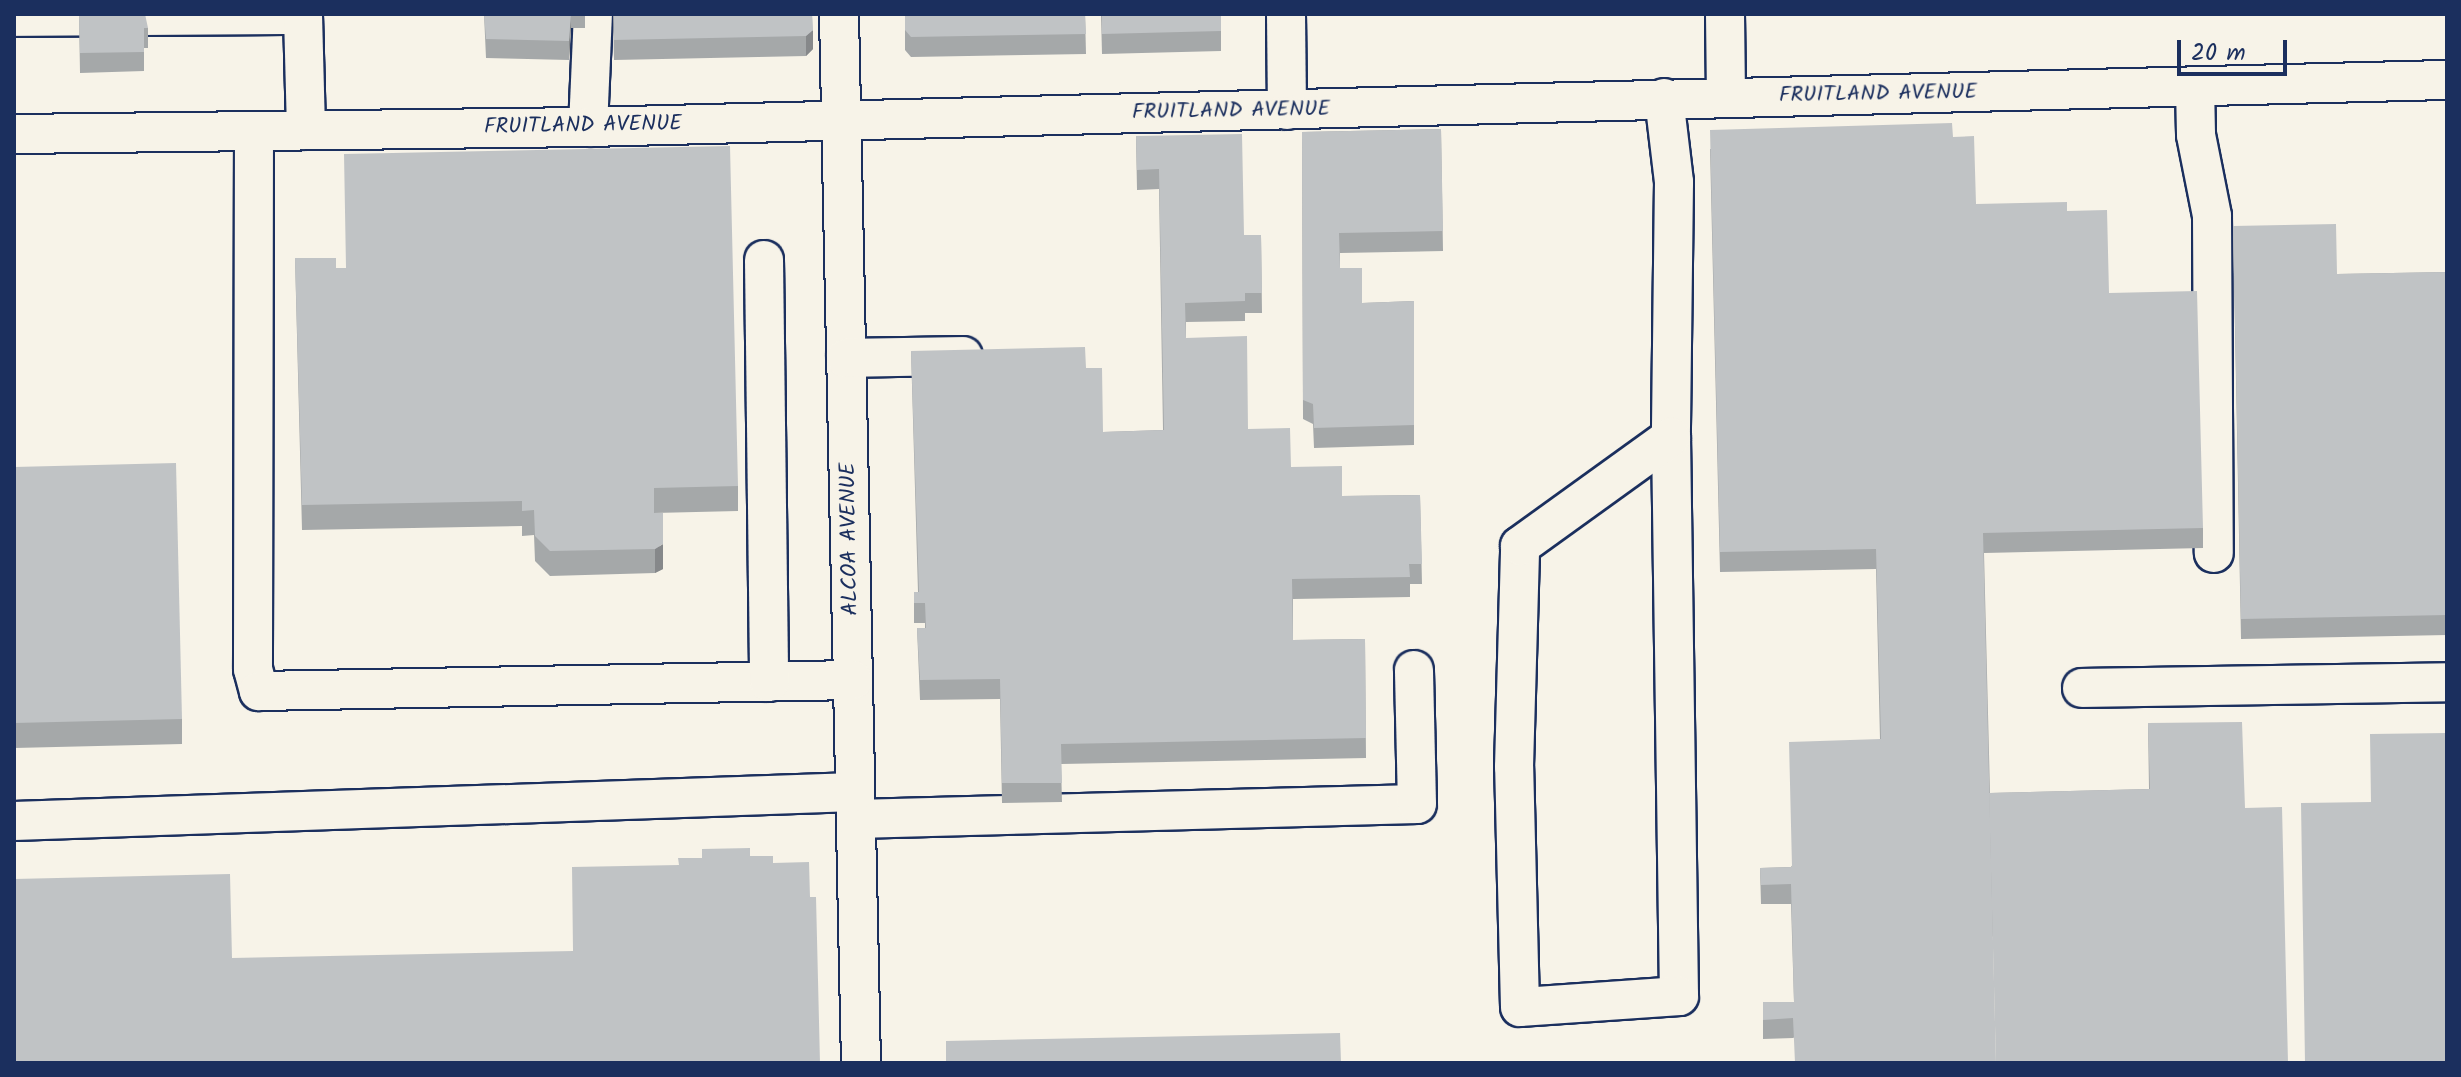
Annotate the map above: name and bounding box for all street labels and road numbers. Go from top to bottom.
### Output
street label: FRUITLAND AVENUE [1779,79,1977,109]
street label: FRUITLAND AVENUE [1132,96,1330,126]
street label: FRUITLAND AVENUE [484,111,682,141]
street label: ALCOA AVENUE [835,462,865,616]

